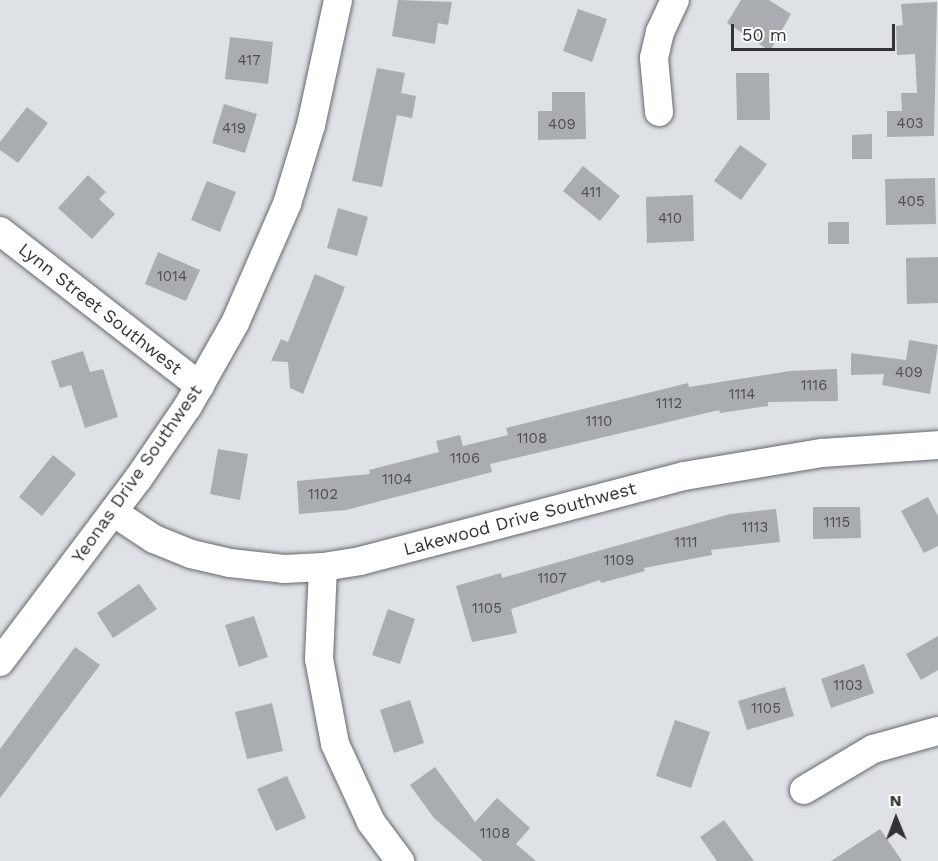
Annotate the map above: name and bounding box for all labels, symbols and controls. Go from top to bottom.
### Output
scale bar [734,12,898,50]
text: 50 m [742,24,787,45]
house number: 417 [237,52,261,70]
house number: 403 [897,115,923,133]
house number: 409 [548,116,576,134]
house number: 419 [222,120,246,138]
house number: 411 [581,184,601,202]
house number: 405 [897,193,925,211]
house number: 410 [658,210,682,228]
street label: Lynn Street Southwest [14,239,186,379]
house number: 1014 [157,268,187,286]
house number: 409 [895,364,923,382]
house number: 1116 [801,377,827,395]
street label: Yeonas Drive Southwest [67,381,207,567]
house number: 1114 [729,386,755,404]
house number: 1112 [656,395,682,413]
house number: 1110 [586,413,612,431]
house number: 1108 [517,430,547,448]
house number: 1106 [450,450,480,468]
house number: 1104 [382,471,412,489]
street label: Lakewood Drive Southwest [401,478,639,560]
house number: 1102 [308,486,338,504]
house number: 1115 [824,514,850,532]
house number: 1113 [742,519,768,537]
house number: 1111 [674,534,698,552]
house number: 1109 [604,552,634,570]
house number: 1107 [537,570,567,588]
house number: 1105 [472,600,502,618]
house number: 1103 [833,677,863,695]
house number: 1105 [751,700,781,718]
north arrow [866,789,926,849]
text: N [890,791,902,810]
house number: 1108 [480,825,510,843]

